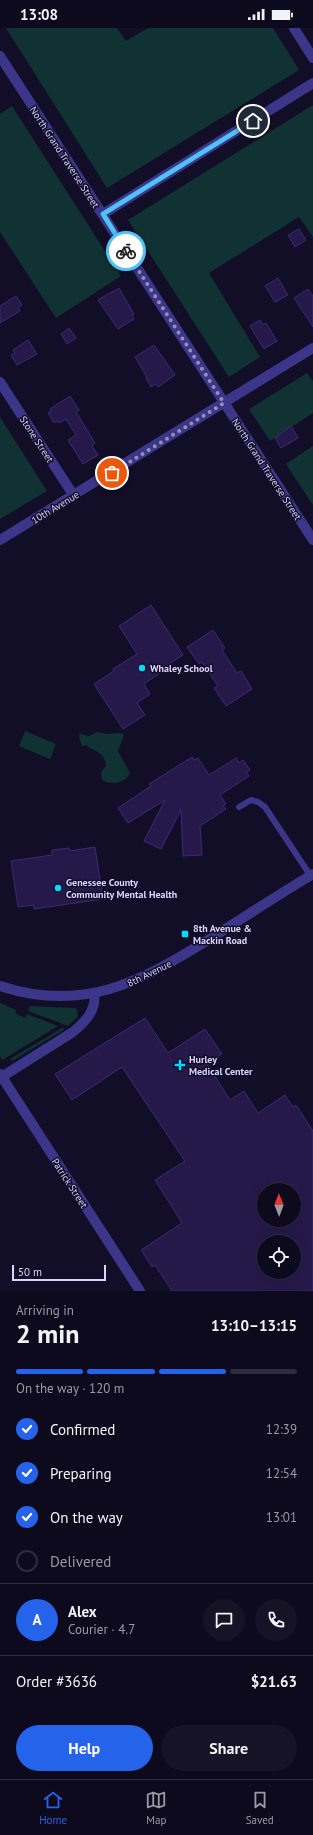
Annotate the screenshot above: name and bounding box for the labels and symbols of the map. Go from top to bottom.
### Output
street label: North Grand Traverse Street [27,104,103,211]
pin [236,104,270,138]
courier [106,231,146,271]
street label: Stone Street [17,414,57,465]
street label: North Grand Traverse Street [229,416,305,523]
pin [95,456,129,490]
street label: 10th Avenue [29,488,81,527]
place label: Whaley School [150,662,213,675]
marker: Whaley School [137,663,147,673]
place label: Genessee County Community Mental Health [66,876,177,901]
marker: Genessee County Community Mental Health [53,883,63,893]
place label: 8th Avenue & Mackin Road [193,922,252,947]
marker: 8th Avenue & Mackin Road [180,929,190,939]
street label: 8th Avenue [125,957,174,990]
place label: Hurley Medical Center [189,1053,253,1078]
marker: Hurley Medical Center [174,1059,186,1071]
street label: Patrick Street [49,1156,91,1211]
north arrow [257,1183,301,1227]
scale bar [12,1263,106,1282]

